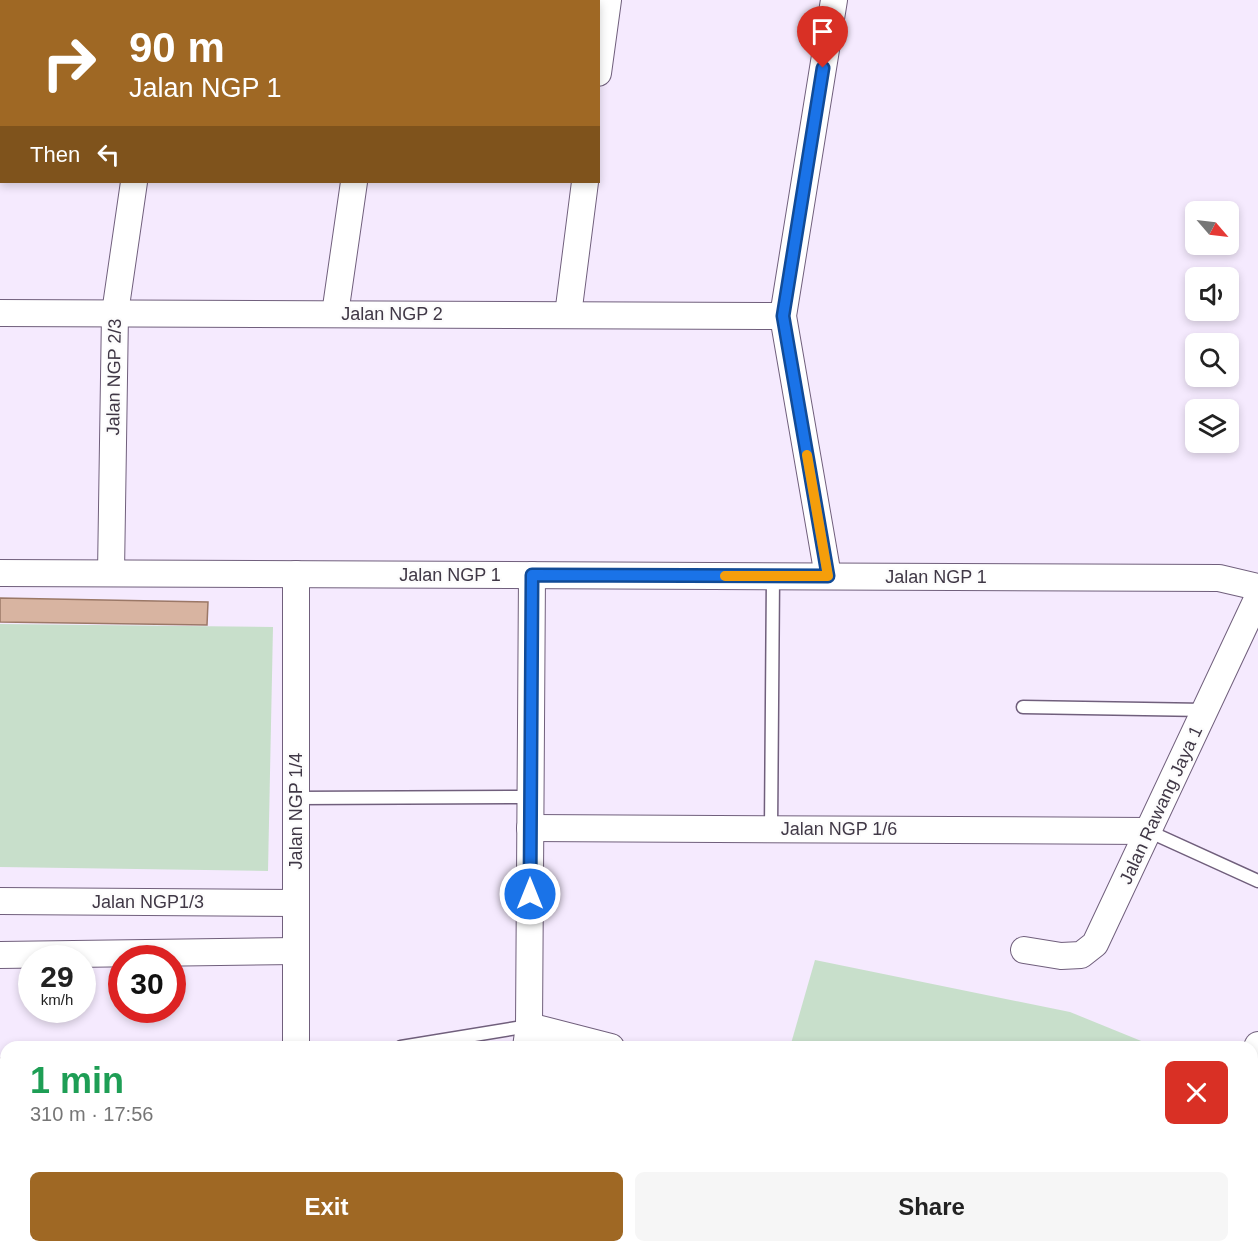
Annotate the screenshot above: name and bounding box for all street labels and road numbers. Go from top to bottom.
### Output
street label: Jalan NGP 2 [341,304,443,324]
street label: Jalan NGP 2/3 [103,318,125,436]
street label: Jalan NGP 1 [399,565,501,585]
street label: Jalan NGP 1 [885,567,987,587]
street label: Jalan Rawang Jaya 1 [1116,723,1206,887]
street label: Jalan NGP 1/4 [286,753,306,869]
street label: Jalan NGP 1/6 [781,819,897,839]
street label: Jalan NGP1/3 [92,892,204,912]

